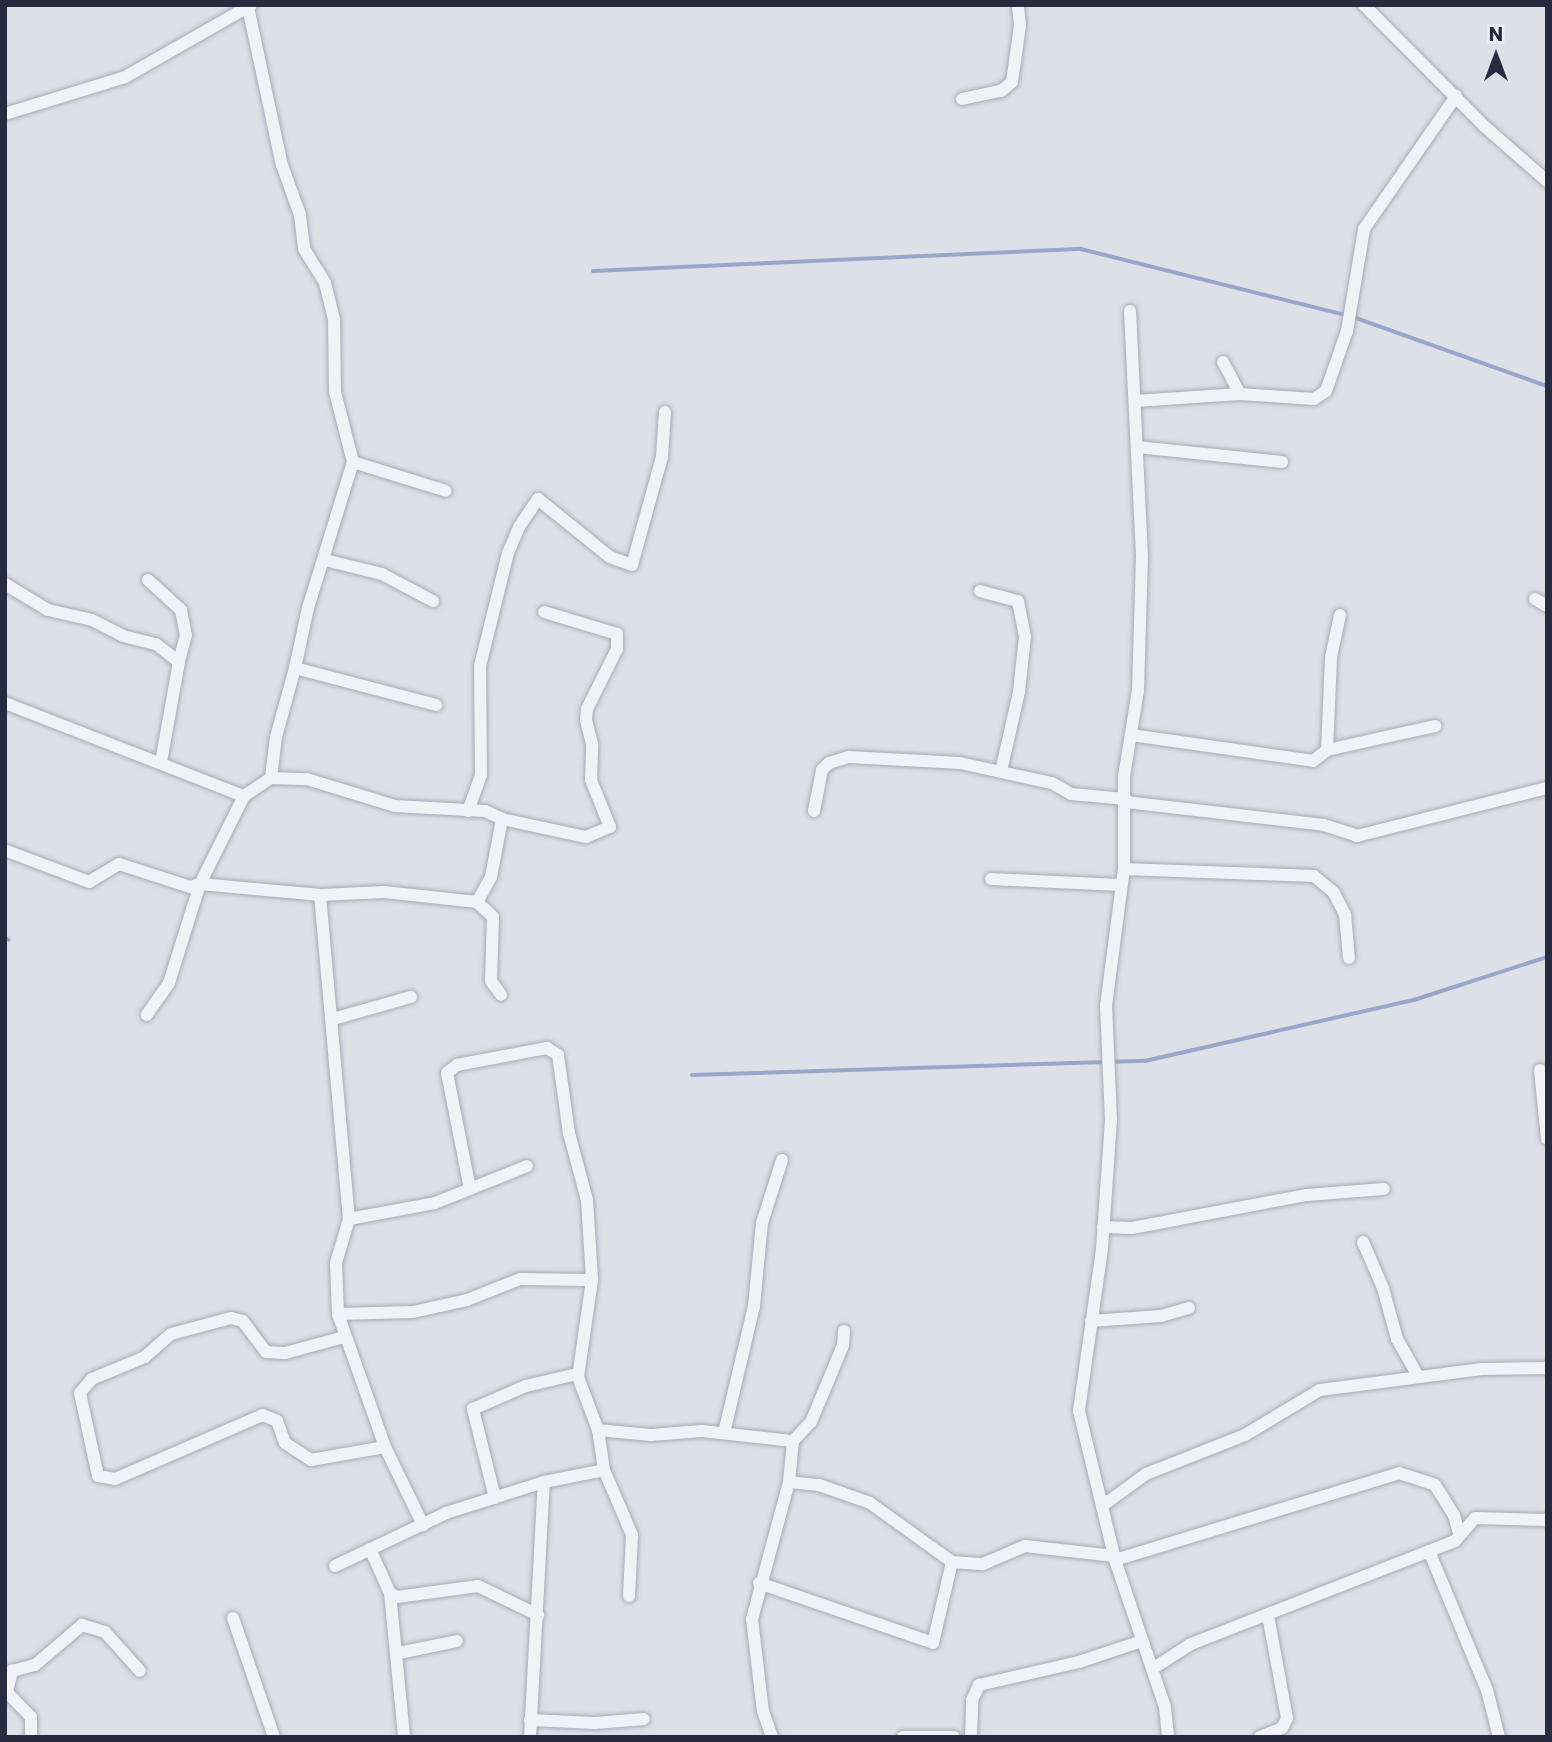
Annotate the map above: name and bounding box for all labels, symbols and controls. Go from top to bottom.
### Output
north arrow [1461,21,1531,91]
text: N [1489,21,1503,48]

